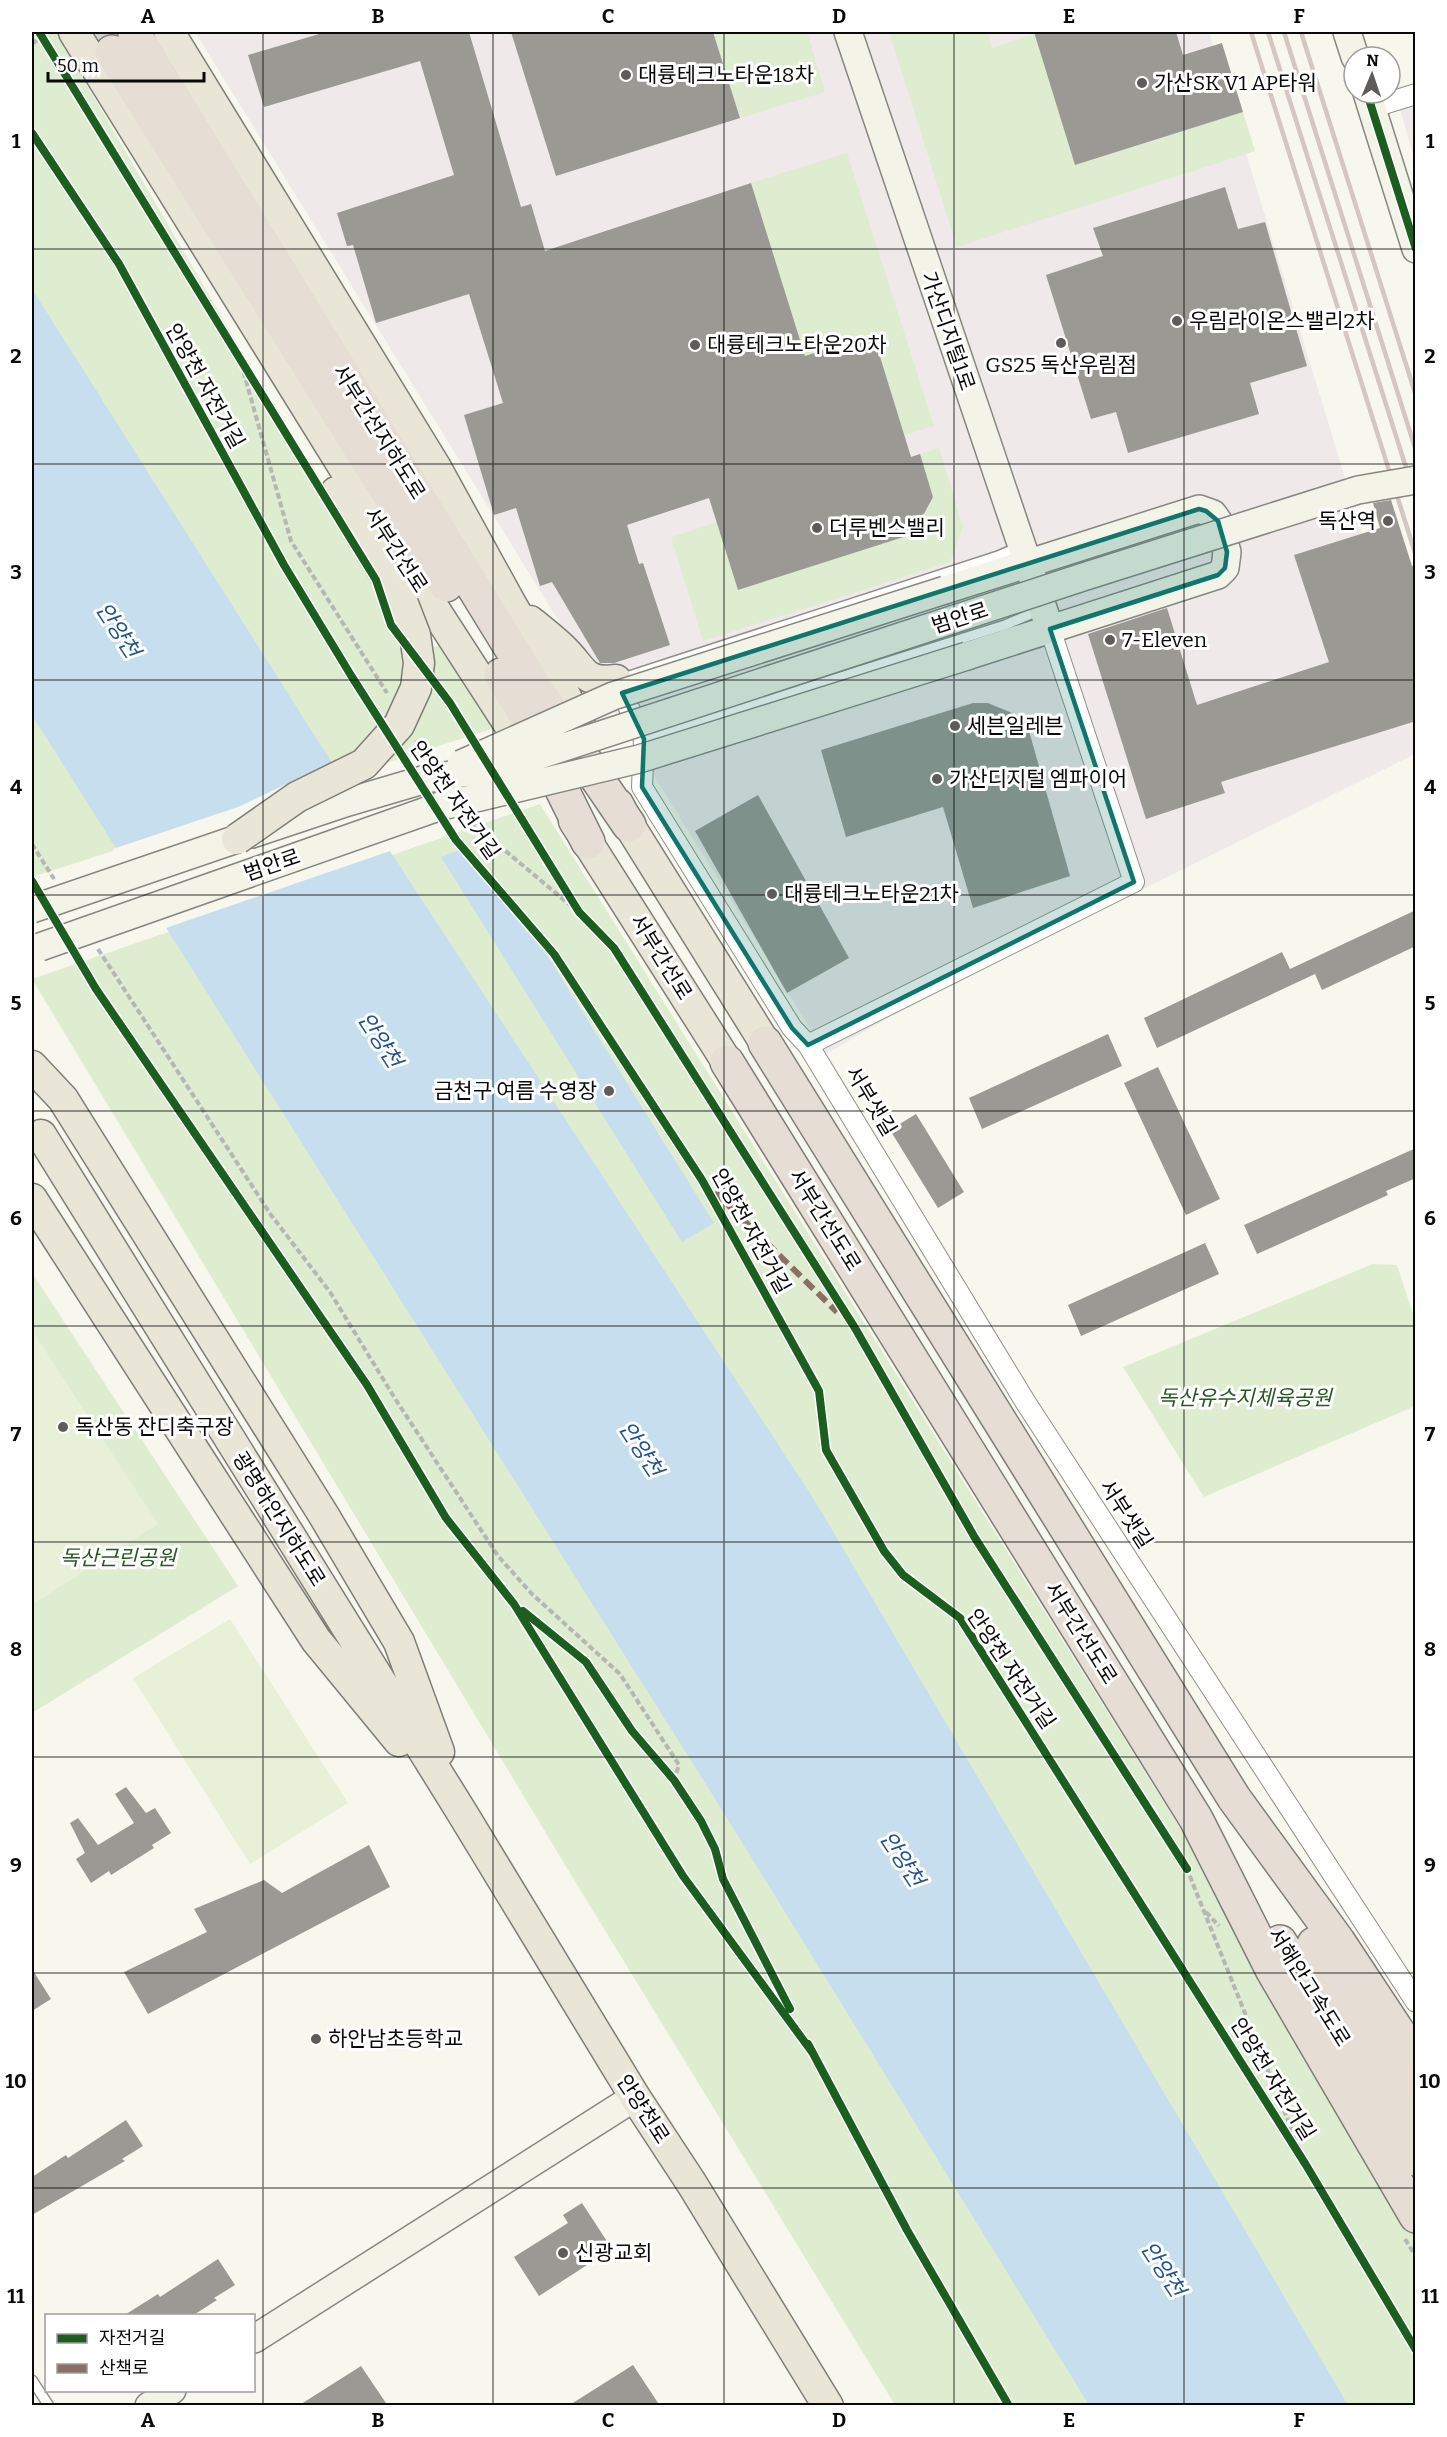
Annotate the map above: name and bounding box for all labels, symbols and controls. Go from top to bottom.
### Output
text: A [141,4,156,28]
text: B [372,4,385,28]
text: C [602,4,614,28]
text: D [832,4,846,28]
text: E [1063,4,1075,28]
text: F [1293,4,1305,28]
scale bar [48,45,204,83]
north arrow [1342,45,1402,105]
text: N [1366,51,1379,70]
text: 50 m [57,55,99,77]
place label: 대륭테크노타운18차 [638,62,814,88]
marker: 대륭테크노타운18차 [619,68,633,82]
place label: 가산SK V1 AP타워 [1154,70,1317,96]
marker: 가산SK V1 AP타워 [1135,76,1149,90]
text: 1 [12,129,21,153]
text: 1 [1426,129,1435,153]
street label: 가산디지털1로 [915,268,981,394]
place label: 우림라이온스밸리2차 [1189,308,1374,334]
marker: 우림라이온스밸리2차 [1170,314,1184,328]
street label: 안양천 자전거길 [160,319,250,453]
place label: 대륭테크노타운20차 [707,332,886,358]
marker: GS25 독산우림점 [1054,336,1068,350]
marker: 대륭테크노타운20차 [688,338,702,352]
text: 2 [10,344,22,368]
text: 2 [1424,344,1436,368]
place label: GS25 독산우림점 [985,352,1137,378]
street label: 서부간선지하도로 [327,360,431,504]
street label: 서부간선로 [359,502,433,598]
place label: 독산역 [1318,508,1376,534]
marker: 독산역 [1381,514,1395,528]
place label: 더루벤스밸리 [829,515,945,541]
marker: 더루벤스밸리 [810,521,824,535]
text: 3 [10,560,22,584]
text: 3 [1424,560,1436,584]
water label: 안양천 [90,597,147,665]
street label: 범안로 [928,597,992,639]
place label: 7-Eleven [1122,627,1207,653]
marker: 7-Eleven [1103,633,1117,647]
place label: 세븐일레븐 [967,713,1064,739]
marker: 세븐일레븐 [948,719,962,733]
street label: 안양천 자전거길 [404,735,506,865]
place label: 가산디지털 엠파이어 [949,766,1127,792]
marker: 가산디지털 엠파이어 [930,772,944,786]
text: 4 [10,775,22,799]
text: 4 [1424,775,1436,799]
street label: 범안로 [240,843,304,887]
place label: 대륭테크노타운21차 [784,881,959,907]
marker: 대륭테크노타운21차 [765,887,779,901]
street label: 서부간선로 [624,909,698,1005]
text: 5 [11,991,22,1015]
text: 5 [1425,991,1436,1015]
water label: 안양천 [352,1007,409,1075]
street label: 서부샛길 [840,1061,902,1141]
place label: 금천구 여름 수영장 [434,1078,597,1104]
marker: 금천구 여름 수영장 [602,1084,616,1098]
street label: 안양천 자전거길 [706,1164,796,1298]
street label: 서부간선도로 [783,1164,867,1276]
text: 6 [10,1206,22,1230]
text: 6 [1424,1206,1436,1230]
park label: 독산유수지체육공원 [1158,1385,1334,1411]
place label: 독산동 잔디축구장 [75,1414,234,1440]
water label: 안양천 [613,1416,670,1484]
marker: 독산동 잔디축구장 [56,1420,70,1434]
text: 7 [11,1422,22,1446]
text: 7 [1425,1422,1436,1446]
street label: 광명하안지하도로 [227,1447,331,1591]
street label: 서부샛길 [1094,1475,1158,1553]
park label: 독산근린공원 [60,1545,178,1571]
street label: 서부간선도로 [1039,1577,1123,1689]
street label: 안양천 자전거길 [961,1604,1061,1734]
text: 8 [10,1637,22,1661]
text: 8 [1424,1637,1436,1661]
water label: 안양천 [874,1826,931,1894]
text: 9 [10,1853,22,1877]
text: 9 [1424,1853,1436,1877]
street label: 서해안고속도로 [1262,1923,1356,2051]
street label: 안양천 자전거길 [1225,2013,1321,2145]
place label: 하안남초등학교 [328,2026,463,2052]
marker: 하안남초등학교 [309,2032,323,2046]
text: 10 [5,2069,27,2093]
text: 10 [1419,2069,1441,2093]
street label: 안양천로 [611,2070,675,2148]
water label: 안양천 [1135,2236,1192,2304]
place label: 신광교회 [575,2240,652,2266]
marker: 신광교회 [556,2246,570,2260]
text: 11 [7,2284,25,2308]
text: 11 [1421,2284,1439,2308]
legend [45,2314,255,2392]
text: 자전거길 [99,2327,165,2349]
text: 산책로 [99,2357,149,2379]
text: A [141,2408,156,2432]
text: B [372,2408,385,2432]
text: C [602,2408,614,2432]
text: D [832,2408,846,2432]
text: E [1063,2408,1075,2432]
text: F [1293,2408,1305,2432]

